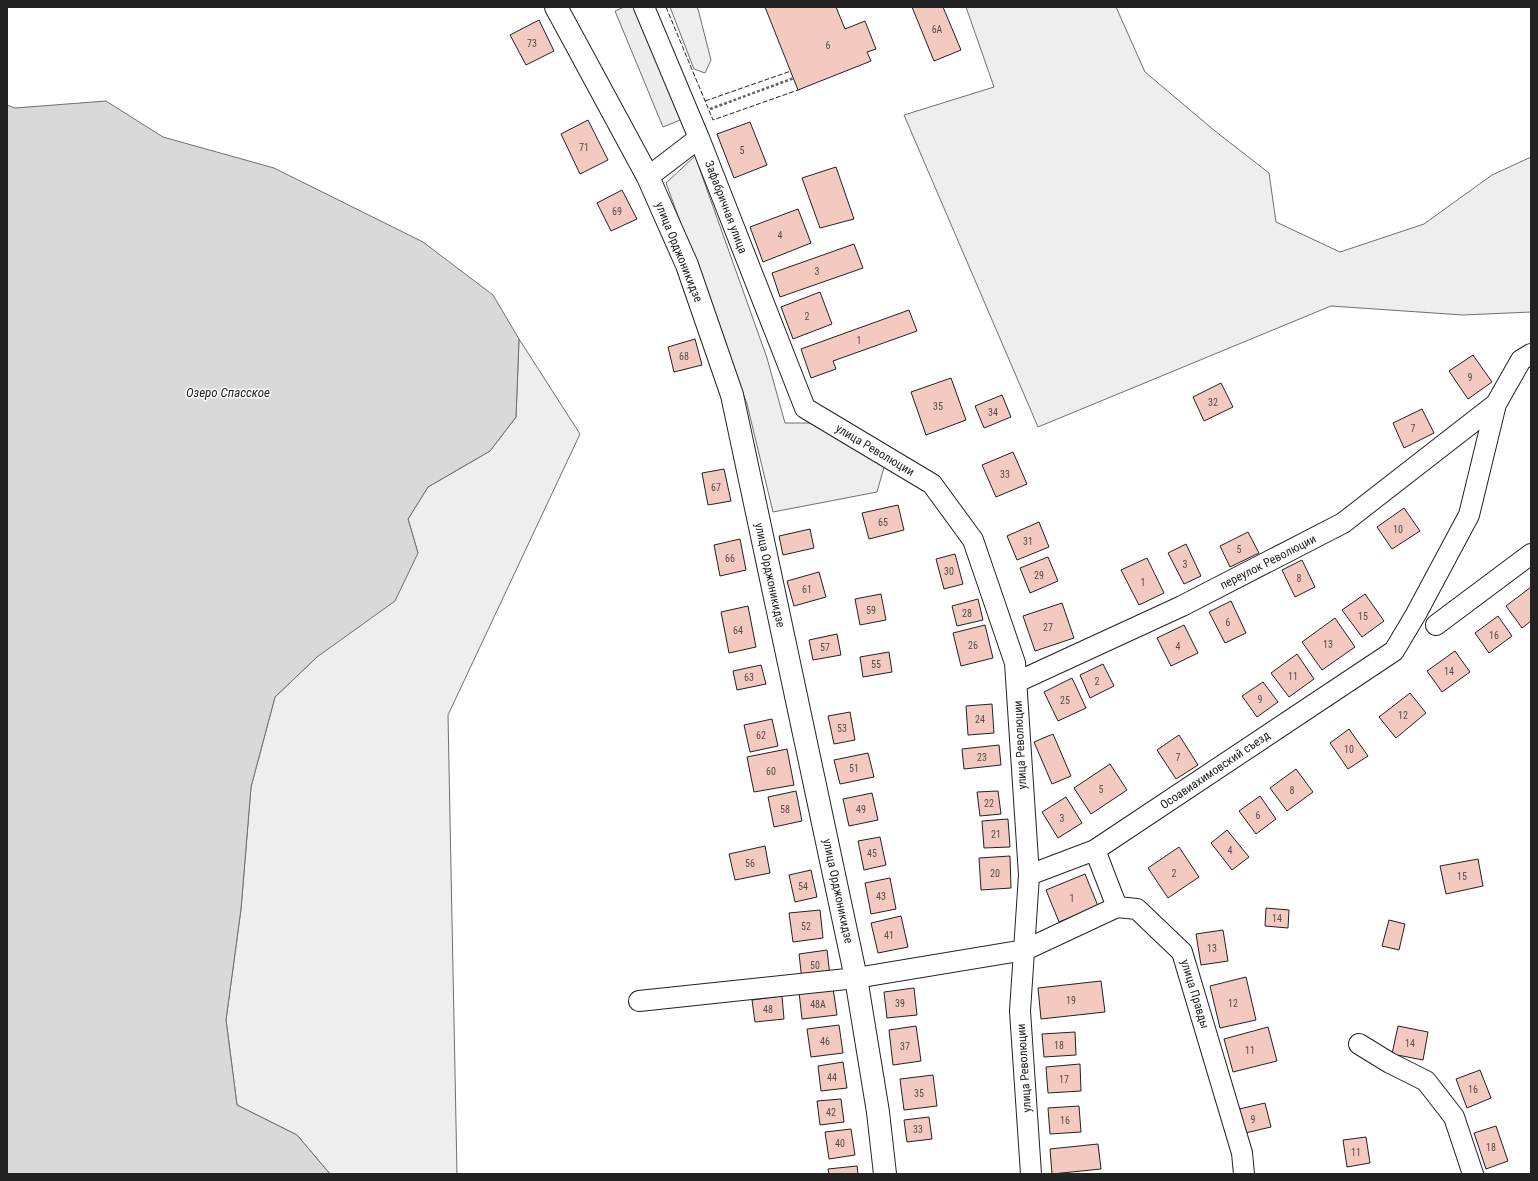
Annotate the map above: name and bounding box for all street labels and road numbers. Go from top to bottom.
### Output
street label: Зафабричная улица [702,159,750,256]
street label: улица Орджоникидзе [653,200,706,304]
street label: улица Революции [833,421,917,479]
street label: улица Орджоникидзе [752,521,788,629]
street label: переулок Революции [1218,532,1318,592]
street label: улица Революции [1011,700,1029,790]
street label: Осоавиахимовский съезд [1157,728,1273,812]
street label: улица Орджоникидзе [820,837,856,945]
street label: улица Правды [1178,958,1212,1030]
street label: улица Революции [1014,1023,1034,1113]

